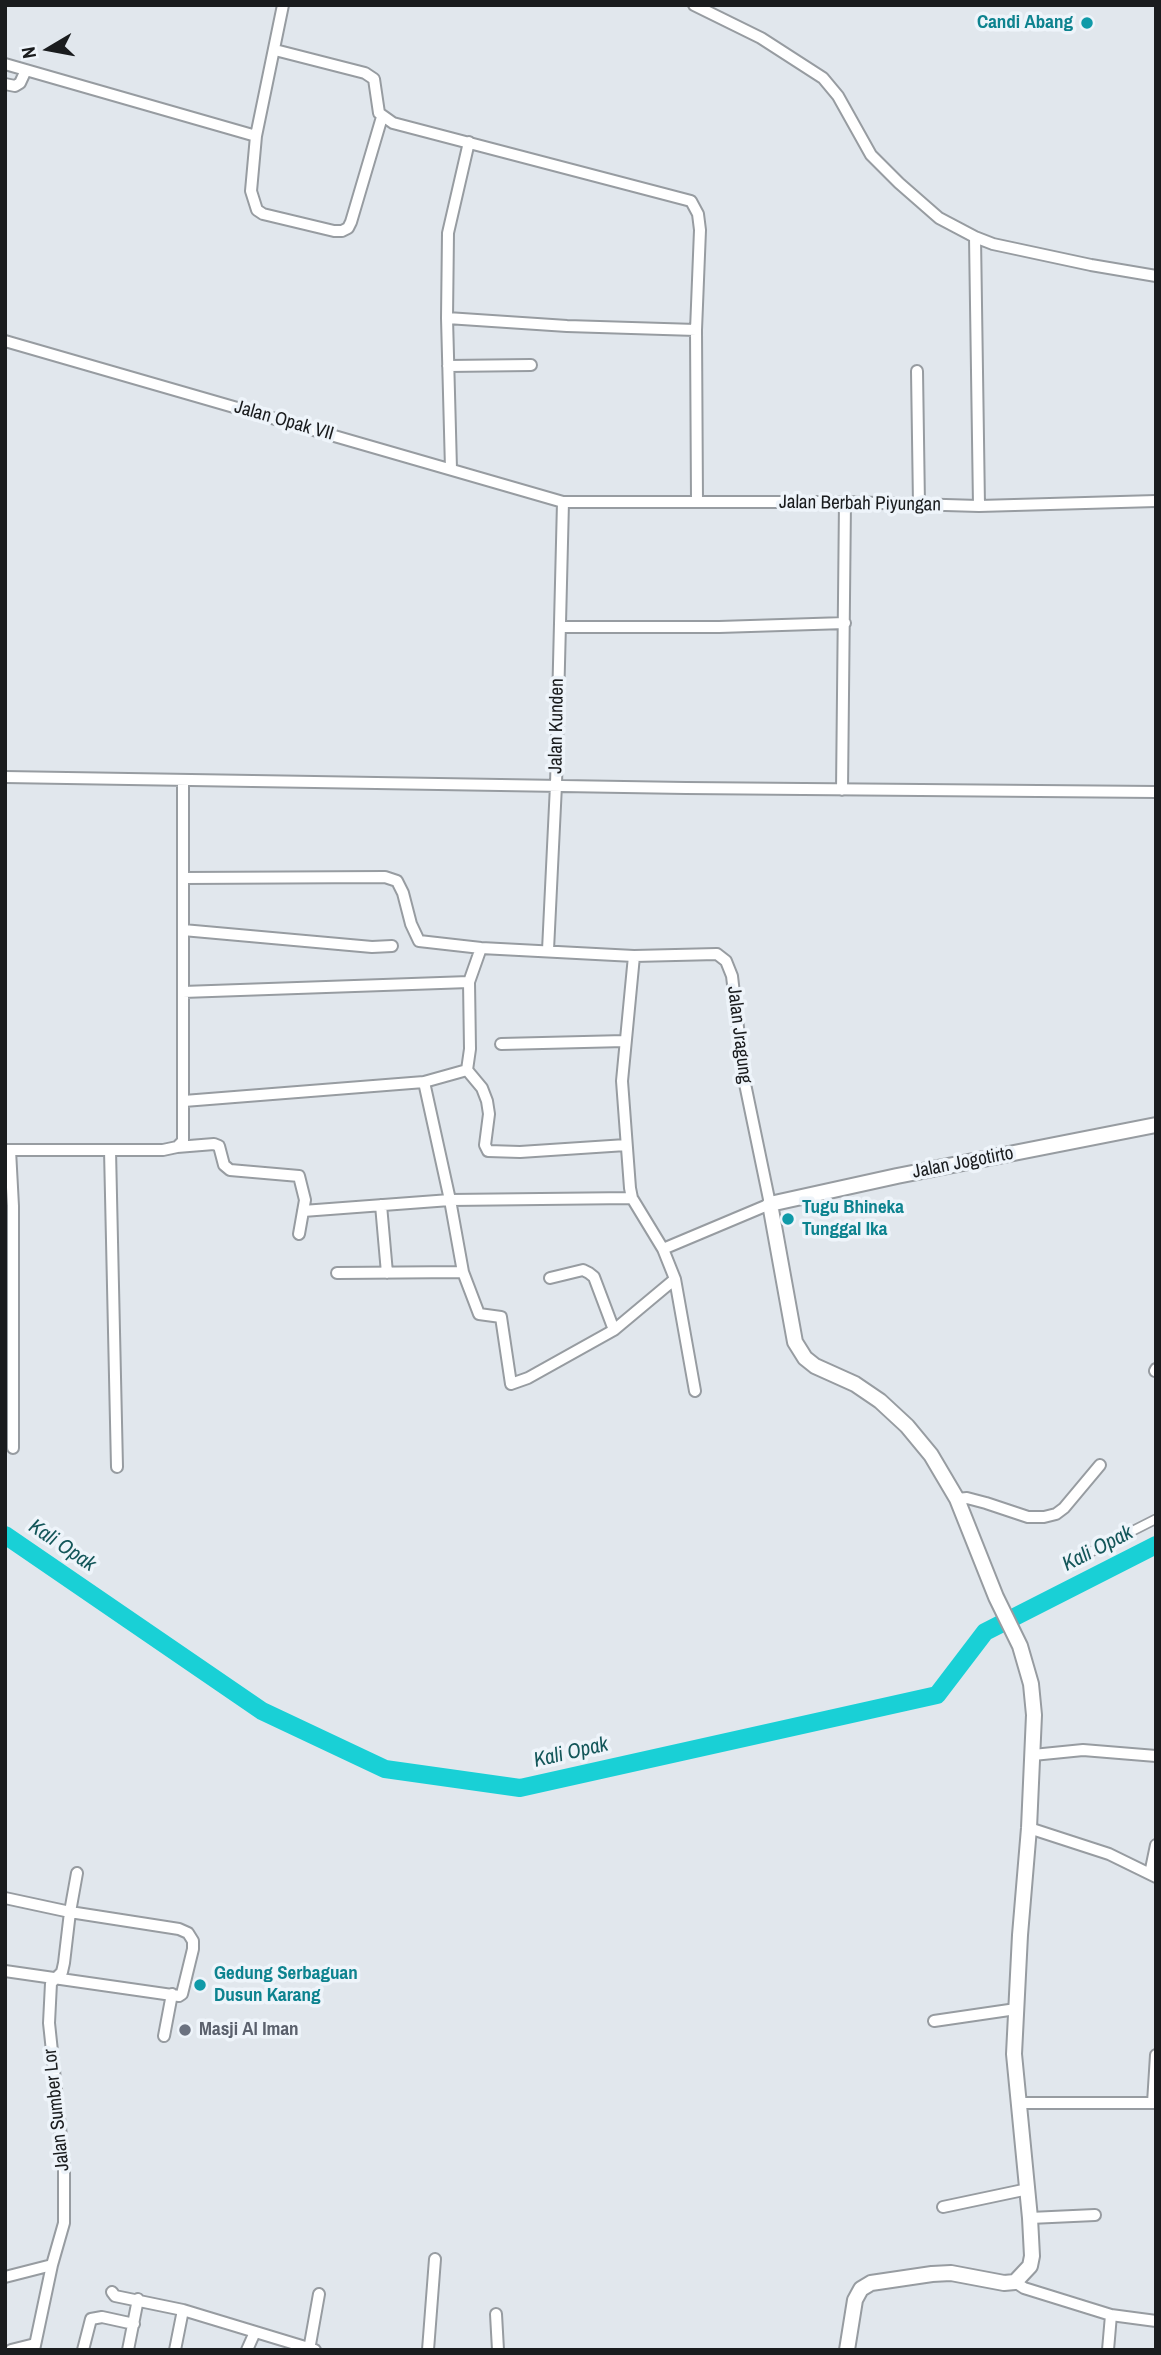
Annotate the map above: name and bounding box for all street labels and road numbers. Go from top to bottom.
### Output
street label: Jalan Opak VII [232,396,336,446]
street label: Jalan Berbah Piyungan [779,491,941,517]
street label: Jalan Kunden [545,678,569,774]
street label: Jalan Jragung [722,985,756,1085]
street label: Jalan Jogotirto [911,1142,1015,1184]
street label: Jalan Sumber Lor [39,2048,75,2172]

